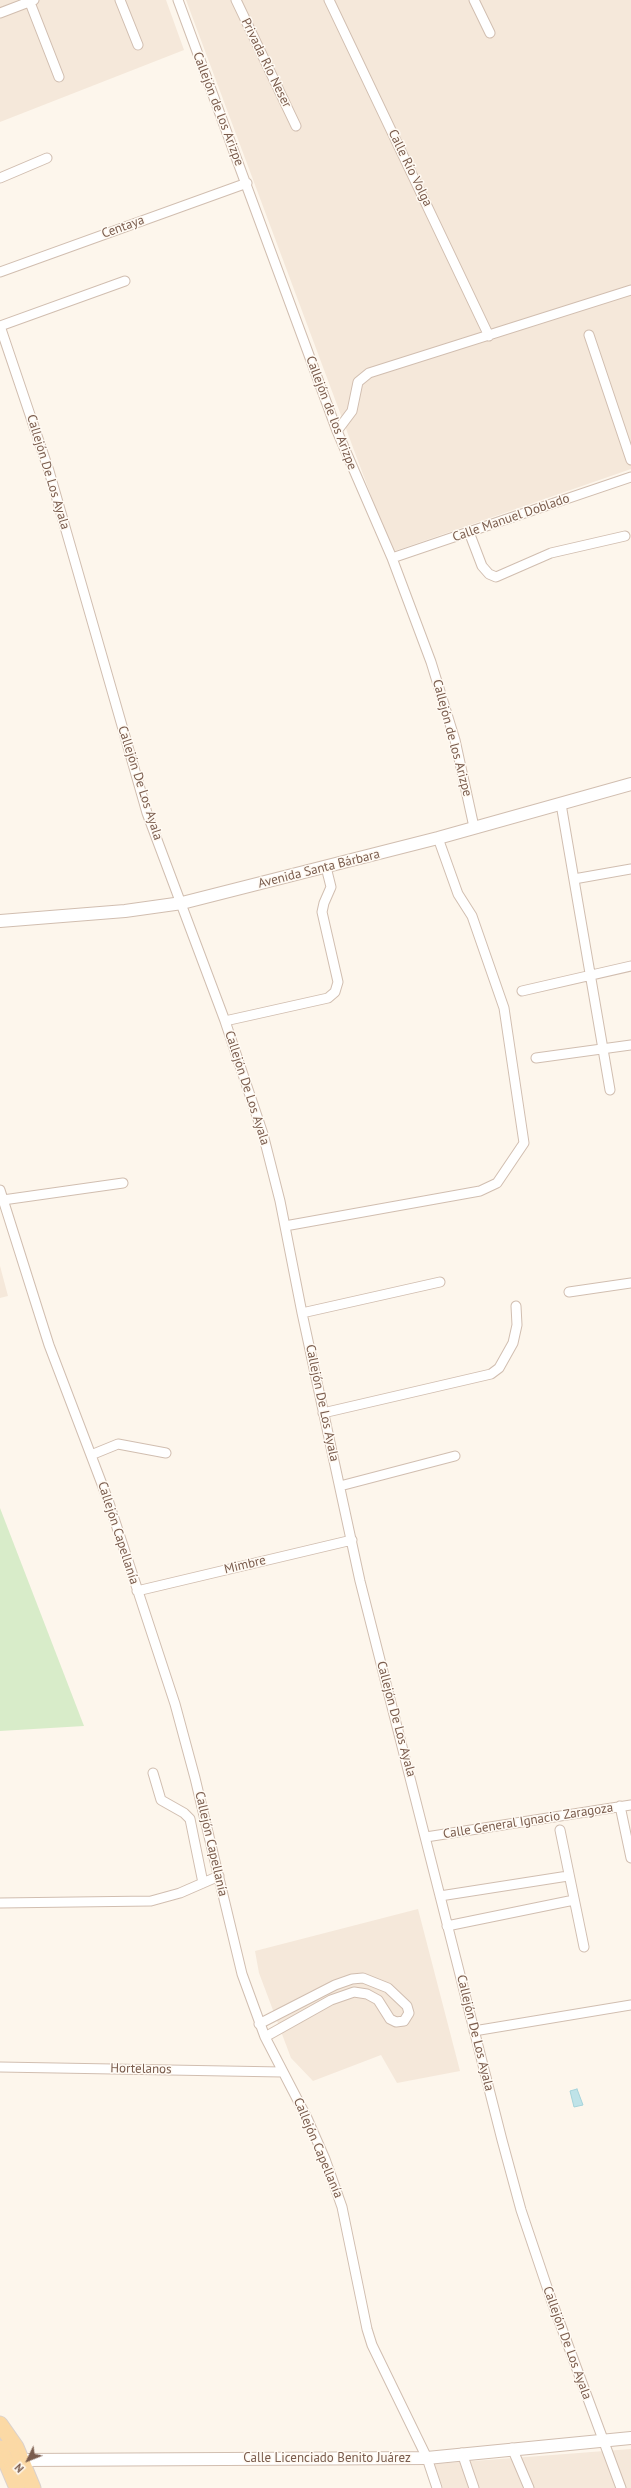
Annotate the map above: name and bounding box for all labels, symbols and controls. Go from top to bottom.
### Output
street label: Privada Río Neser [238,16,294,110]
street label: Callejón de los Arizpe [189,50,247,168]
street label: Calle Río Volga [385,127,435,209]
street label: Centaya [100,212,146,242]
street label: Callejón de los Arizpe [302,354,360,472]
street label: Callejón De Los Ayala [23,413,73,531]
street label: Calle Manuel Doblado [450,491,572,545]
street label: Callejón de los Arizpe [429,678,475,798]
street label: Callejón De Los Ayala [114,724,166,842]
street label: Avenida Santa Bárbara [256,846,382,892]
street label: Callejón De Los Ayala [221,1029,273,1147]
street label: Callejón De Los Ayala [302,1343,342,1463]
street label: Callejón Capellanía [94,1480,142,1586]
street label: Mimbre [223,1553,267,1577]
street label: Callejón De Los Ayala [373,1659,419,1779]
street label: Callejón Capellanía [191,1790,231,1898]
street label: Calle General Ignacio Zaragoza [442,1800,614,1842]
street label: Callejón De Los Ayala [453,1973,497,2093]
street label: Hortelanos [110,2061,172,2077]
street label: Callejón Capellanía [290,2096,346,2200]
street label: Callejón De Los Ayala [539,2284,595,2402]
north arrow [8,2440,48,2480]
street label: Calle Licenciado Benito Juárez [243,2450,411,2466]
text: N [12,2461,27,2476]

